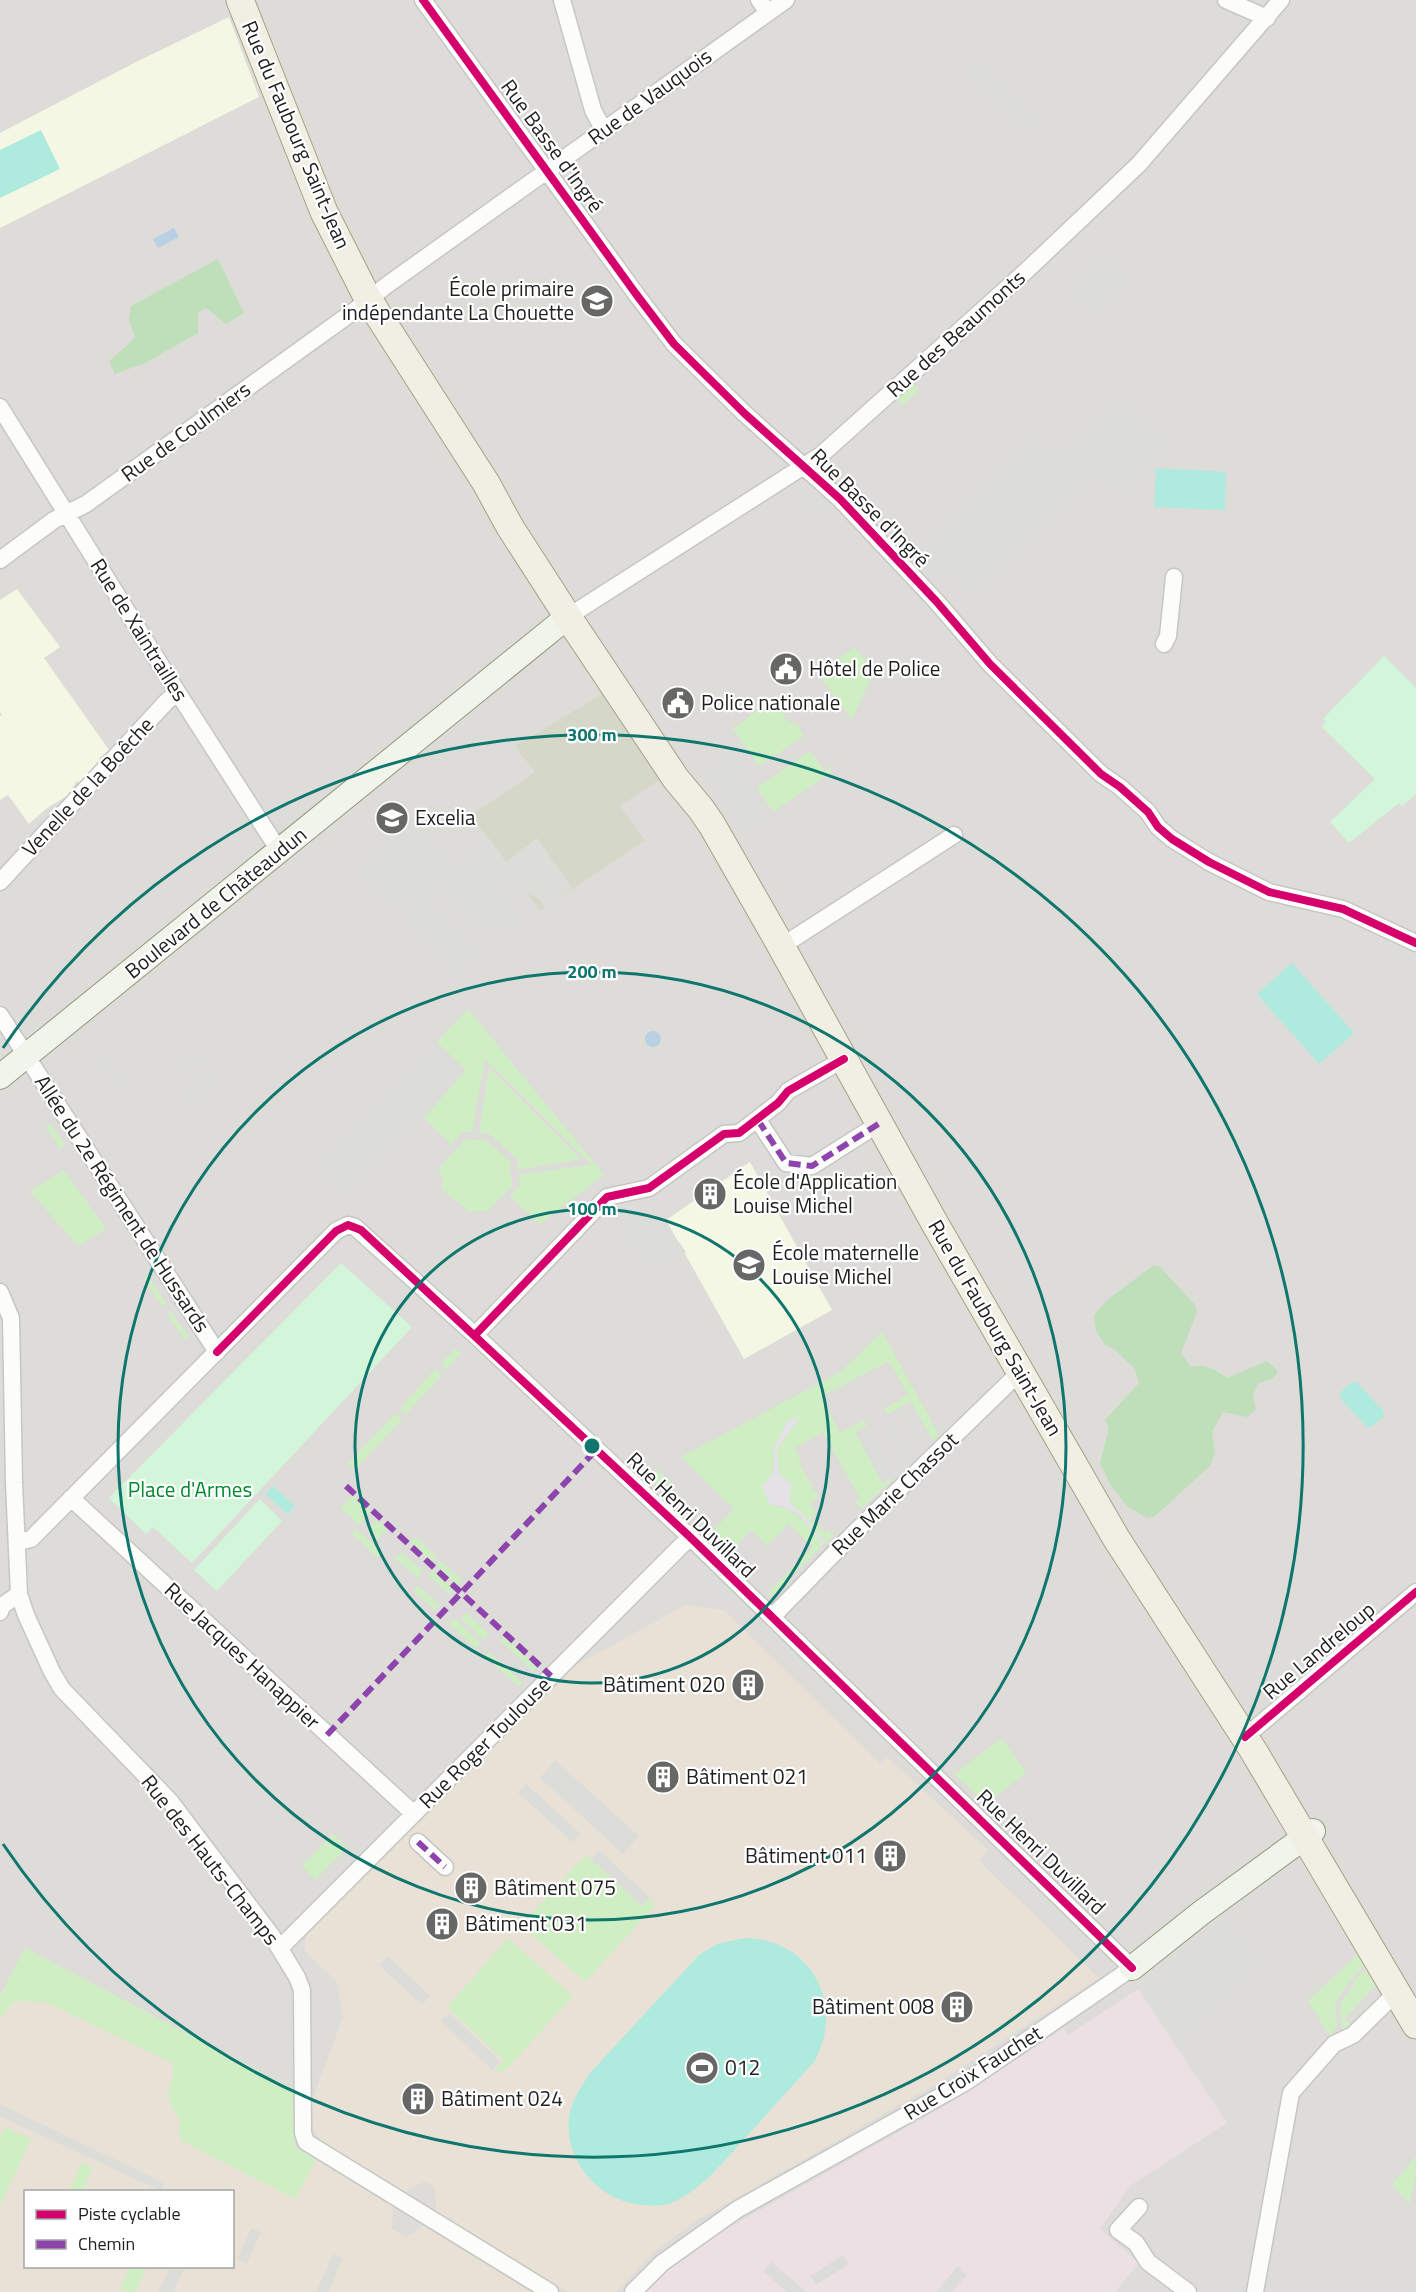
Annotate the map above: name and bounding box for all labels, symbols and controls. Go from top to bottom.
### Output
street label: Rue du Faubourg Saint-Jean [234,15,360,254]
street label: Rue de Vauquois [581,40,718,152]
street label: Rue Basse d'Ingré [493,72,612,219]
street label: Rue des Beaumonts [879,262,1032,405]
place label: École primaire indépendante La Chouette [342,272,574,328]
school or university icon: École primaire indépendante La Chouette [579,283,615,319]
street label: Rue de Coulmiers [114,373,257,489]
street label: Rue Basse d'Ingré [804,440,938,574]
street label: Rue de Xaintrailles [83,552,197,707]
public building icon: Hôtel de Police [768,651,804,687]
place label: Hôtel de Police [809,652,940,684]
public building icon: Police nationale [660,685,696,721]
place label: Police nationale [701,686,840,718]
street label: Venelle de la Boêche [14,709,161,863]
text: 300 m [567,721,617,748]
school or university icon: Excelia [374,800,410,836]
place label: Excelia [415,801,476,833]
street label: Boulevard de Châteaudun [117,819,313,986]
text: 200 m [567,958,617,985]
street label: Allée du 2e Régiment de Hussards [27,1068,218,1339]
place label: École d'Application Louise Michel [733,1165,897,1221]
building icon: École d'Application Louise Michel [692,1176,728,1212]
text: 100 m [567,1195,617,1222]
street label: Rue du Faubourg Saint-Jean [921,1213,1071,1442]
place label: École maternelle Louise Michel [772,1236,919,1292]
school or university icon: École maternelle Louise Michel [731,1247,767,1283]
street label: Rue Marie Chassot [824,1424,965,1562]
centre of rings [582,1436,602,1456]
street label: Rue Henri Duvillard [620,1444,764,1585]
park label: Place d'Armes [128,1473,252,1505]
street label: Rue Jacques Hanappier [157,1574,328,1736]
street label: Rue Landreloup [1255,1594,1382,1707]
building icon: Bâtiment 020 [730,1667,766,1703]
place label: Bâtiment 020 [603,1668,725,1700]
street label: Rue Roger Toulouse [411,1669,558,1816]
building icon: Bâtiment 021 [645,1759,681,1795]
place label: Bâtiment 021 [686,1760,808,1792]
street label: Rue des Hauts-Champs [134,1767,288,1952]
street label: Rue Henri Duvillard [970,1781,1114,1922]
building icon: Bâtiment 011 [872,1838,908,1874]
place label: Bâtiment 011 [745,1839,867,1871]
building icon: Bâtiment 075 [453,1870,489,1906]
place label: Bâtiment 075 [494,1871,616,1903]
building icon: Bâtiment 031 [424,1906,460,1942]
place label: Bâtiment 031 [465,1907,587,1939]
building icon: Bâtiment 008 [939,1989,975,2025]
place label: Bâtiment 008 [812,1990,934,2022]
street label: Rue Croix Fauchet [897,2016,1048,2128]
sports icon: 012 [684,2050,720,2086]
place label: 012 [725,2051,760,2083]
building icon: Bâtiment 024 [400,2081,436,2117]
place label: Bâtiment 024 [441,2082,563,2114]
legend [24,2190,234,2268]
text: Piste cyclable [78,2200,180,2227]
text: Chemin [78,2230,135,2257]

